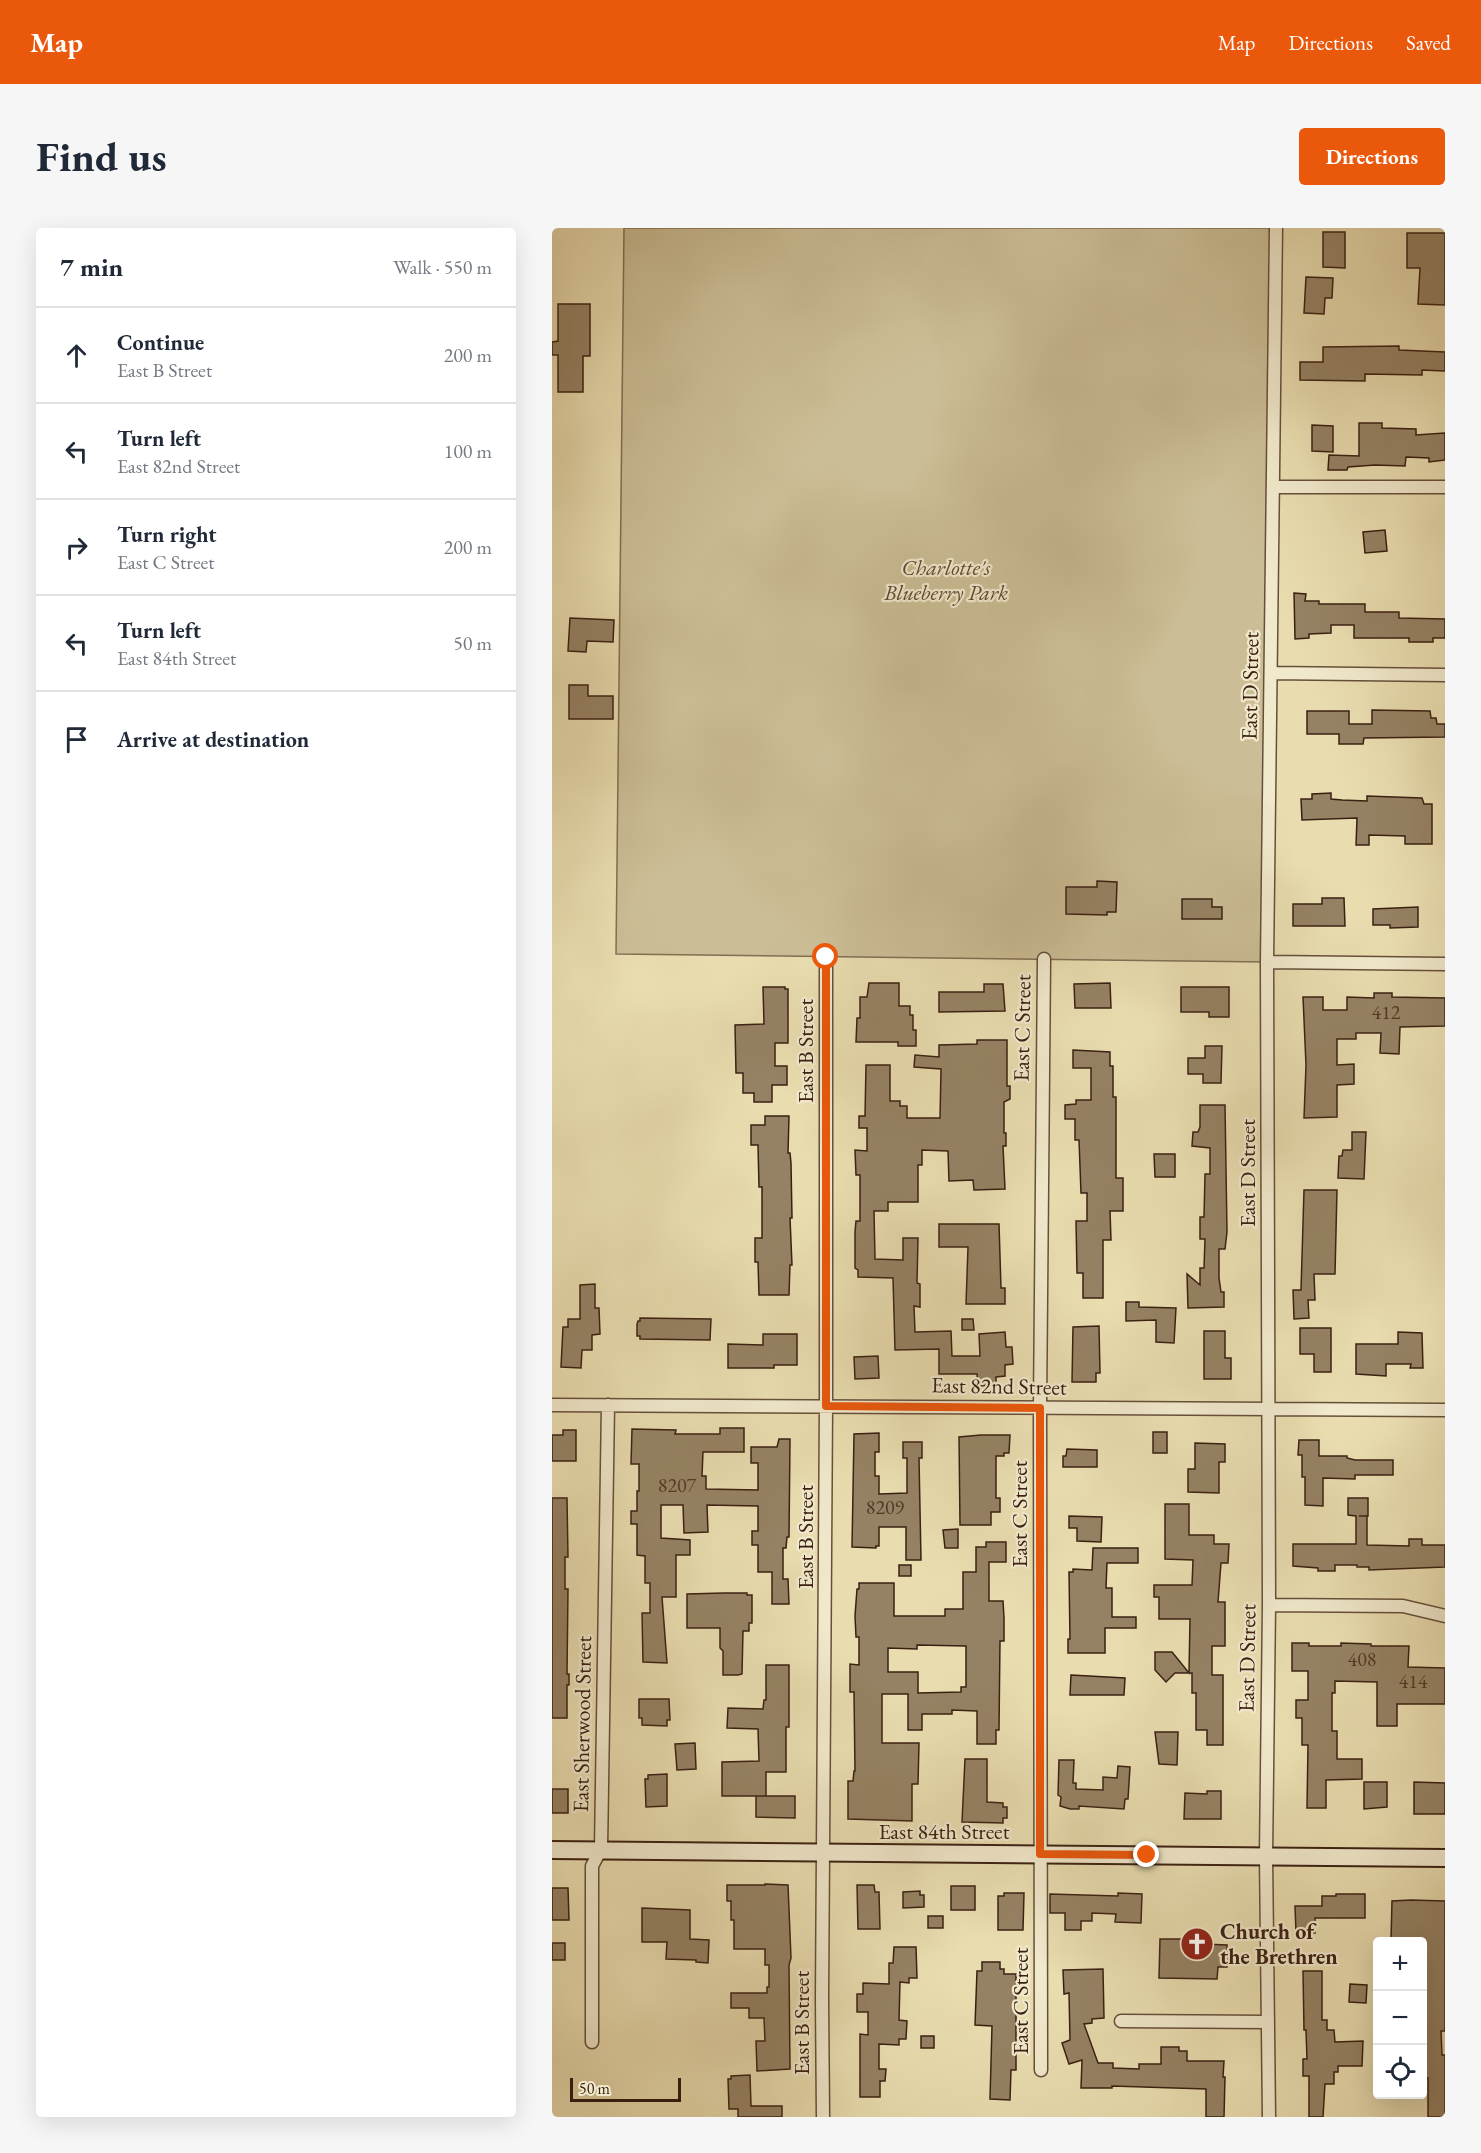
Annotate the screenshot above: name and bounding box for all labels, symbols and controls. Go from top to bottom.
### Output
text: Map [30,24,83,60]
text: Map [1218,29,1255,56]
text: Directions [1288,29,1373,56]
text: Saved [1406,29,1451,56]
button: Directions [1299,128,1445,185]
text: Find us [36,129,167,184]
text: 7 min [60,250,123,284]
text: Walk · 550 m [393,254,492,280]
text: Continue [117,328,204,357]
icon: ahead [60,339,93,372]
text: 200 m [444,342,492,368]
text: East B Street [117,357,212,383]
text: Turn left [117,424,201,453]
icon: left [60,435,93,468]
text: 100 m [444,438,492,464]
text: East 82nd Street [117,453,240,479]
text: Turn right [117,520,216,549]
icon: right [60,531,93,564]
text: 200 m [444,534,492,560]
text: East C Street [117,549,215,575]
park label: Charlotte's Blueberry Park [883,553,1008,607]
text: Turn left [117,616,201,645]
icon: left [60,627,93,660]
text: 50 m [453,630,492,656]
street label: East D Street [1235,631,1265,740]
text: East 84th Street [117,645,236,671]
icon: arrive [60,723,93,756]
text: Arrive at destination [117,725,309,754]
route start [812,943,838,969]
street label: East C Street [1007,974,1037,1082]
street label: East B Street [791,999,820,1103]
house number: 412 [1372,999,1401,1025]
street label: East D Street [1233,1119,1262,1227]
street label: East 82nd Street [931,1370,1067,1402]
street label: East C Street [1005,1460,1034,1568]
house number: 8207 [658,1472,697,1498]
street label: East B Street [791,1485,820,1589]
house number: 8209 [866,1494,905,1520]
street label: East D Street [1232,1603,1262,1712]
street label: East Sherwood Street [566,1635,598,1813]
house number: 408 [1348,1646,1376,1672]
house number: 414 [1399,1668,1428,1694]
street label: East 84th Street [878,1817,1010,1846]
route end [1133,1841,1159,1867]
place label: Church of the Brethren [1220,1917,1338,1971]
church icon: Church of the Brethren [1179,1926,1215,1962]
map controls [1373,1937,1427,2099]
button: + [1373,1937,1427,1991]
street label: East C Street [1006,1947,1035,2055]
street label: East B Street [787,1971,816,2075]
button: − [1373,1991,1427,2045]
button: locate [1373,2045,1427,2099]
scale bar [570,2075,681,2102]
text: 50 m [579,2078,610,2099]

